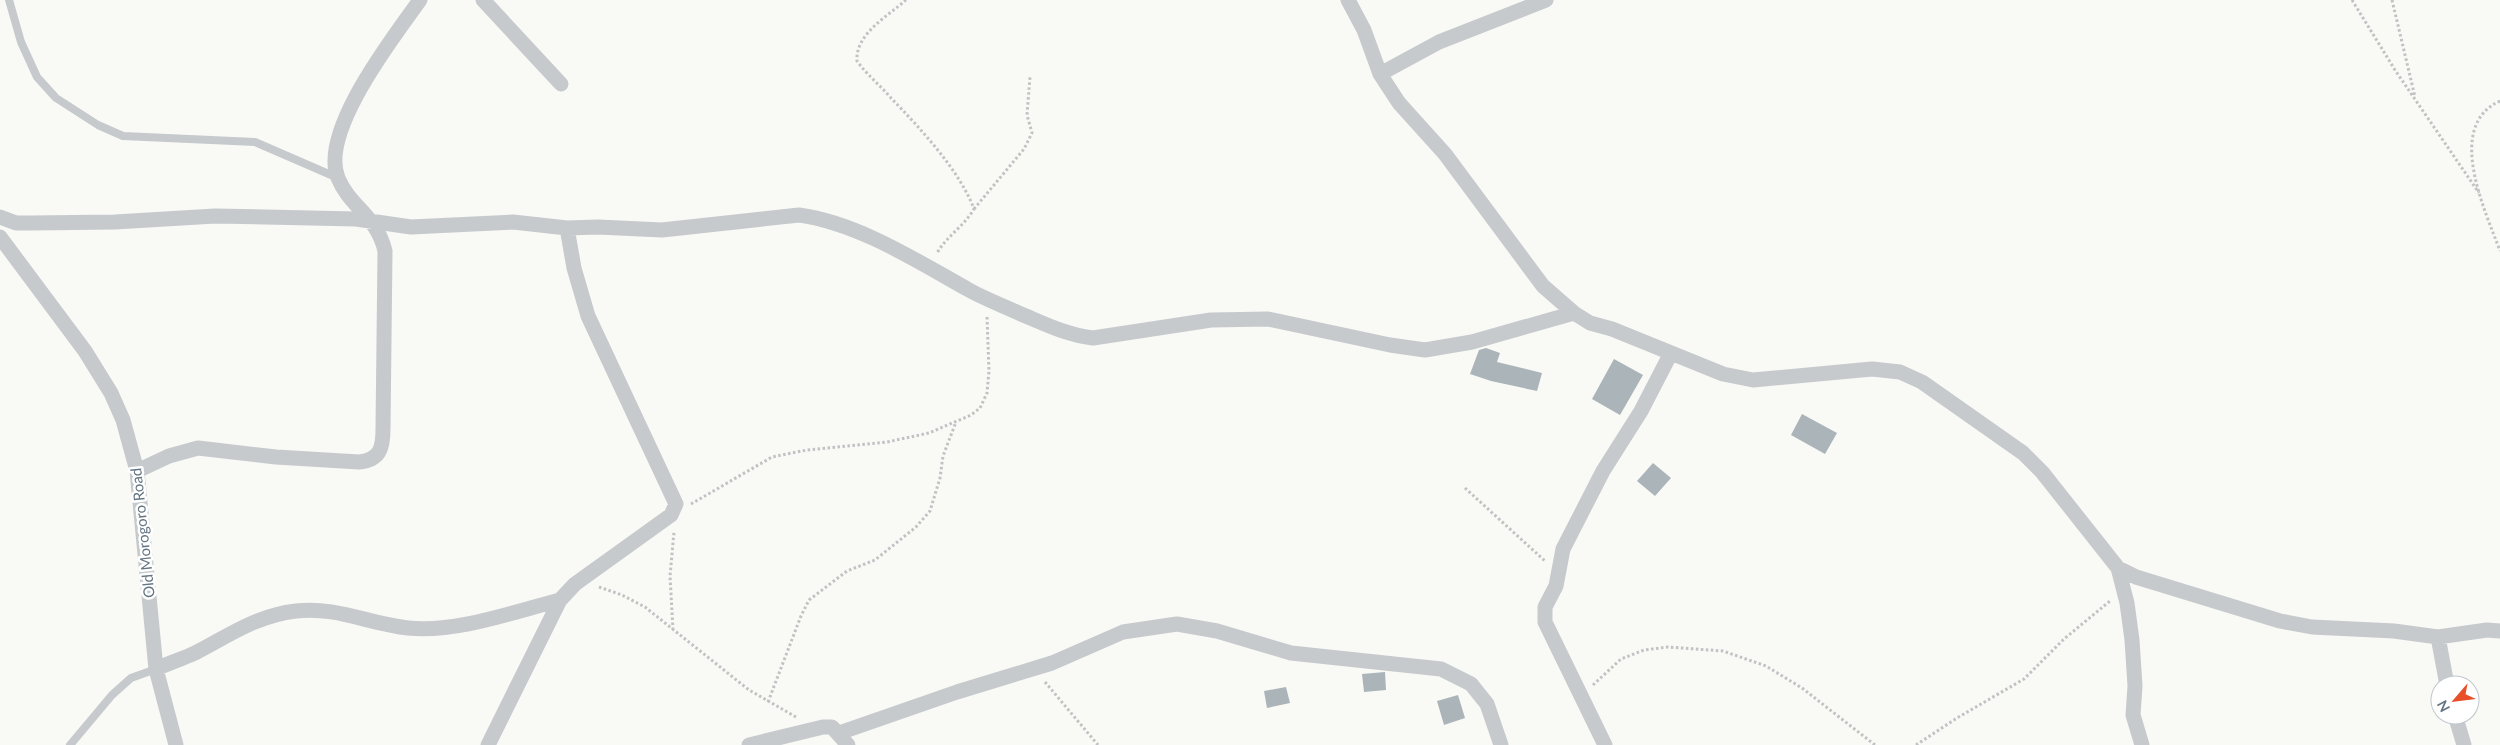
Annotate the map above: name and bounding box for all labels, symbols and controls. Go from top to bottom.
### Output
street label: Old Morogoro Road [126,467,158,599]
north arrow [2430,675,2480,725]
text: N [2433,698,2453,715]

